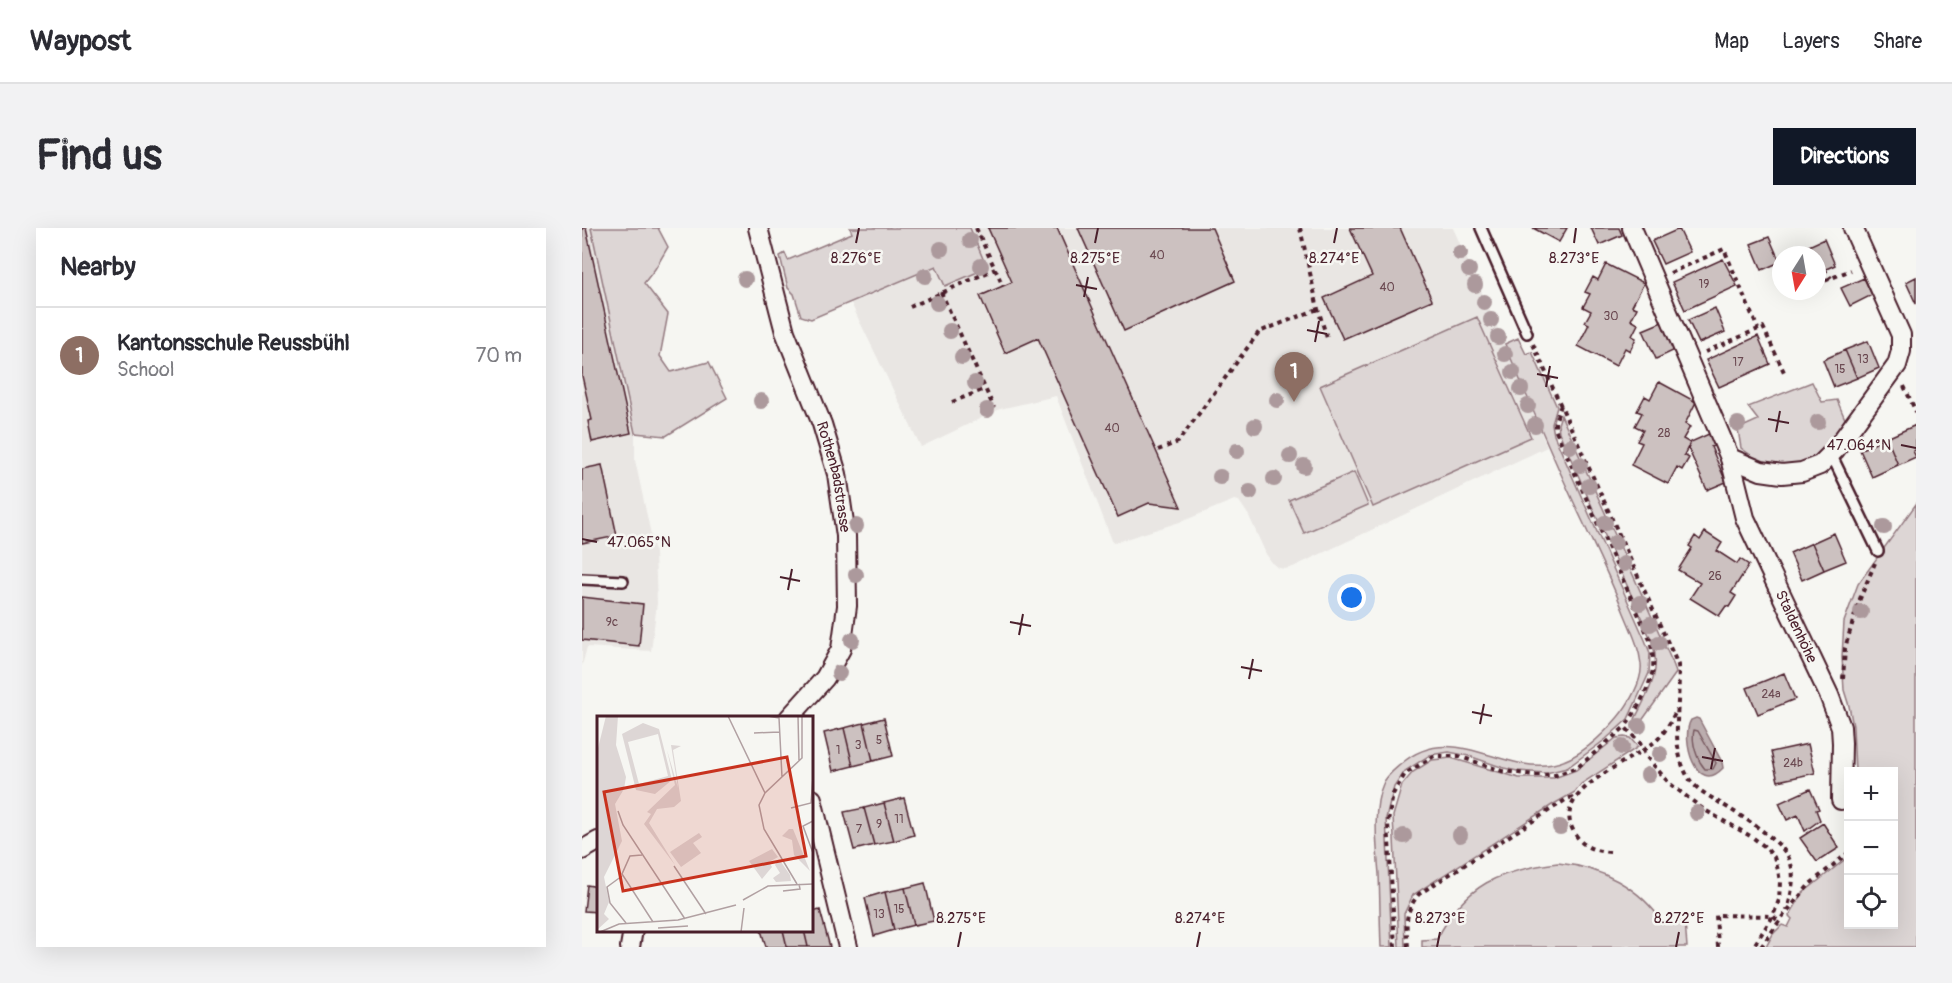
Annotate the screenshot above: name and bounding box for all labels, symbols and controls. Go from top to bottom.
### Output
text: Waypost [30,24,131,59]
text: Map [1714,28,1749,55]
text: Layers [1782,28,1840,55]
text: Share [1873,28,1922,55]
button: Directions [1773,128,1916,185]
text: Find us [36,130,162,182]
north arrow [1772,246,1826,300]
house number: 40 [1149,248,1165,263]
text: 8.276°E [831,249,881,268]
text: 8.275°E [1070,249,1120,268]
text: 8.274°E [1309,249,1359,268]
text: 8.273°E [1549,249,1599,268]
text: Nearby [60,251,136,283]
house number: 19 [1699,277,1709,292]
house number: 40 [1379,280,1395,295]
house number: 30 [1604,309,1618,324]
text: Kantonsschule Reussbühl [117,329,350,357]
text: 1 [76,343,83,368]
text: 70 m [476,343,522,368]
pin: 1 [1274,352,1314,402]
house number: 13 [1857,352,1869,367]
house number: 17 [1732,355,1744,370]
text: School [117,357,174,382]
house number: 15 [1834,362,1846,377]
street label: Rothenbadstrasse [812,419,854,534]
house number: 40 [1104,421,1120,436]
house number: 28 [1658,426,1670,441]
text: 47.064°N [1827,436,1891,455]
text: 47.065°N [607,533,671,552]
house number: 26 [1708,569,1722,584]
your location [1337,583,1366,612]
street label: Staldenhöhe [1771,587,1822,667]
house number: 9c [606,615,618,630]
house number: 24a [1761,687,1781,702]
inset map [597,716,813,932]
house number: 5 [876,733,882,748]
house number: 3 [855,738,862,753]
house number: 1 [836,743,840,758]
house number: 24b [1783,756,1803,771]
map controls [1844,767,1898,929]
button: + [1844,767,1898,821]
house number: 11 [894,812,904,827]
house number: 9 [876,817,882,832]
button: − [1844,821,1898,875]
house number: 7 [856,822,863,837]
button: locate [1844,875,1898,929]
house number: 15 [893,902,905,917]
house number: 13 [873,907,885,922]
text: 8.275°E [936,909,986,928]
text: 8.274°E [1175,909,1225,928]
text: 8.273°E [1415,909,1465,928]
text: 8.272°E [1654,909,1704,928]

